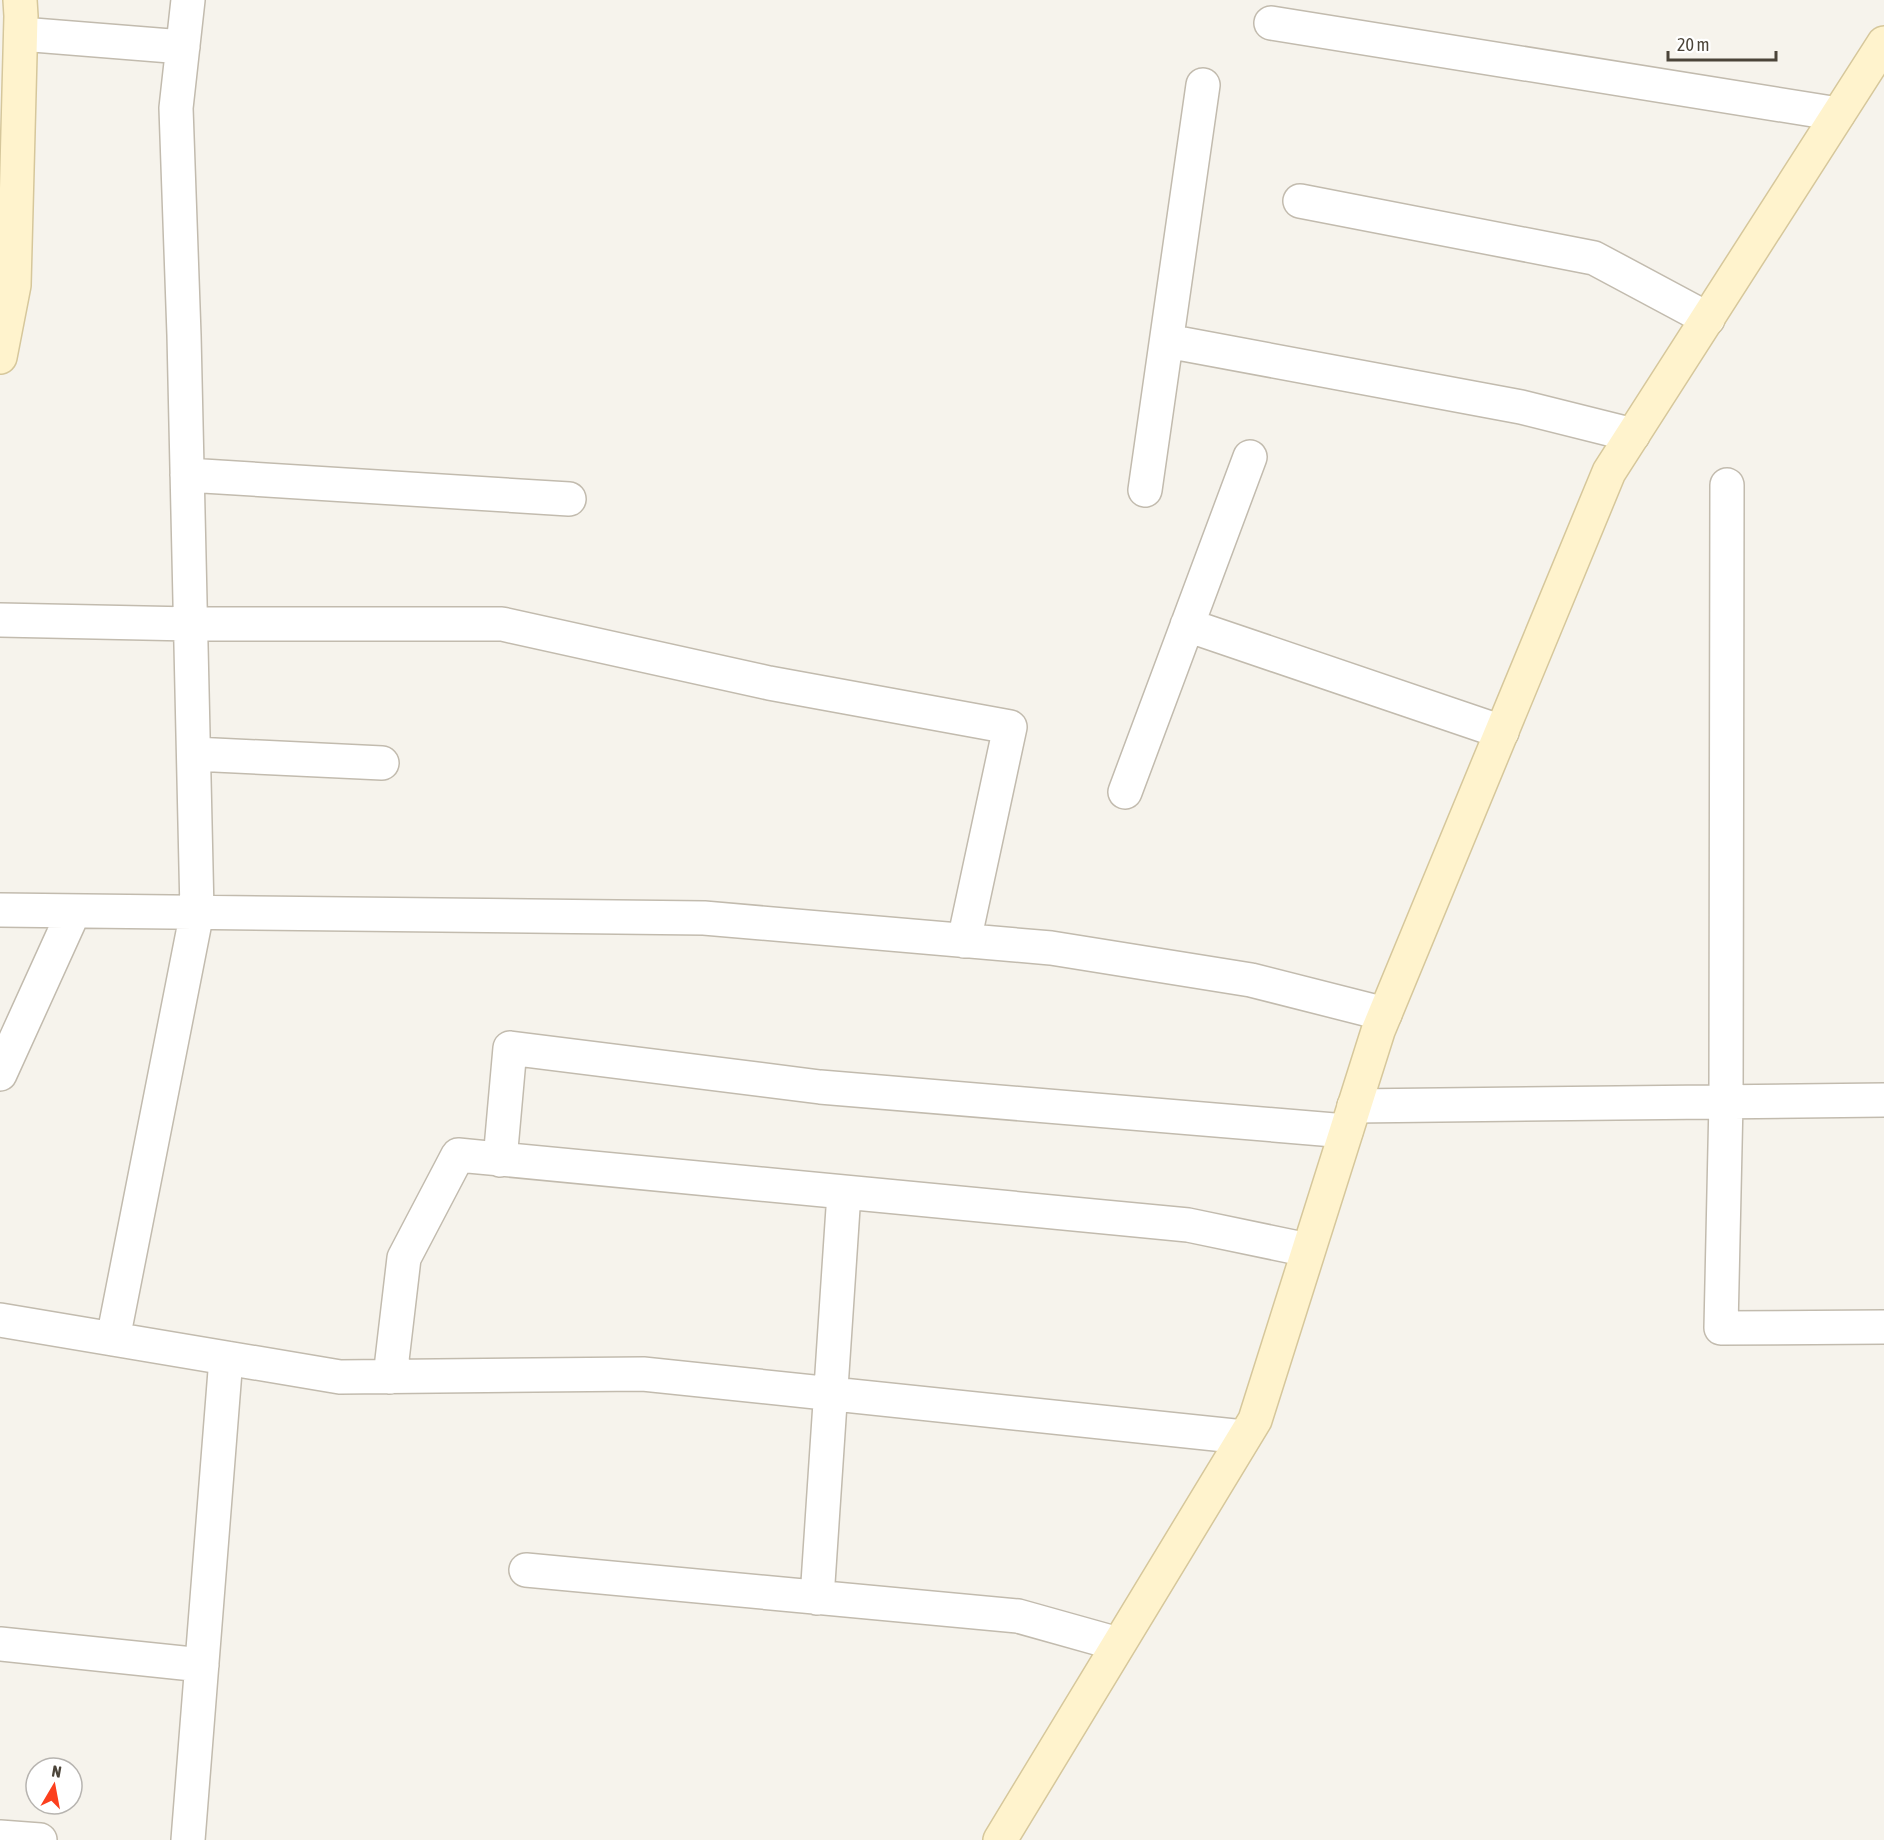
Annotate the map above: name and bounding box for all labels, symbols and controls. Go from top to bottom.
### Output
scale bar [1668,24,1776,62]
text: 20 m [1677,34,1709,55]
north arrow [24,1756,84,1816]
text: N [50,1762,63,1781]

